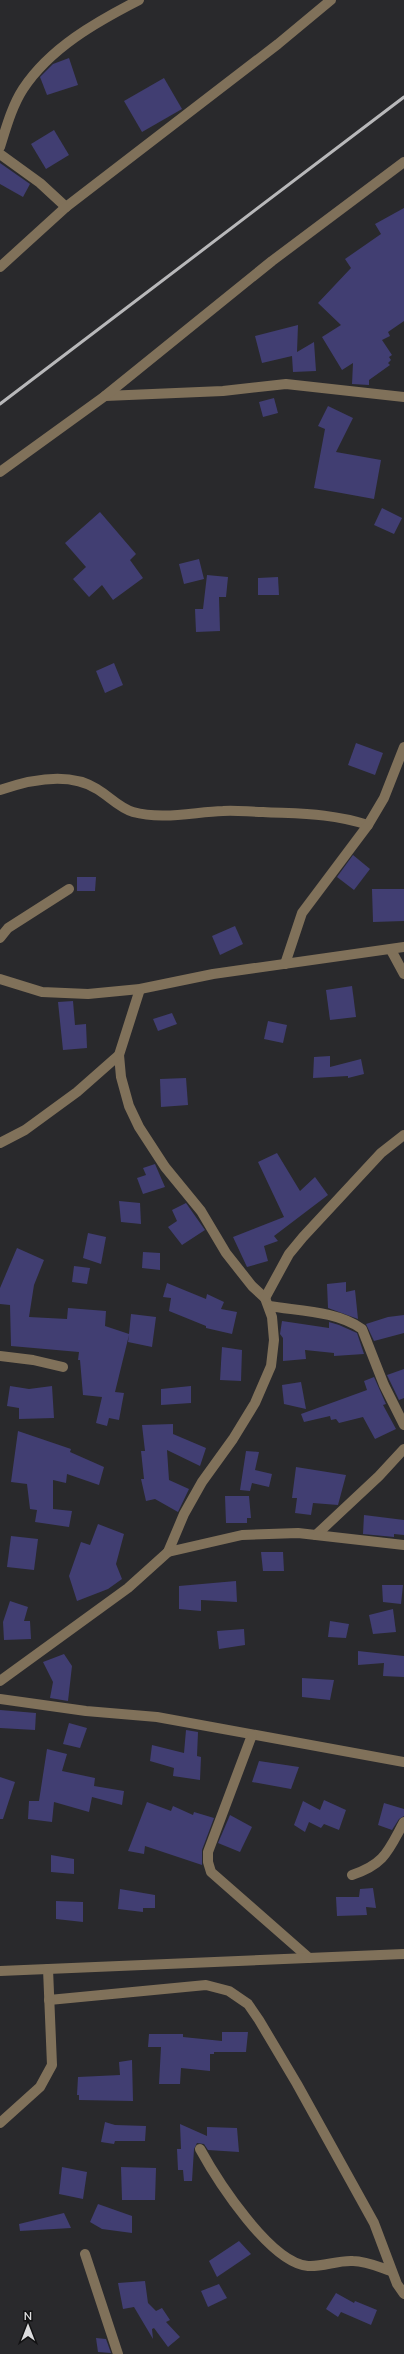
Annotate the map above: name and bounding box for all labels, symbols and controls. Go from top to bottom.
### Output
north arrow [8,2306,48,2346]
text: N [24,2309,32,2323]

